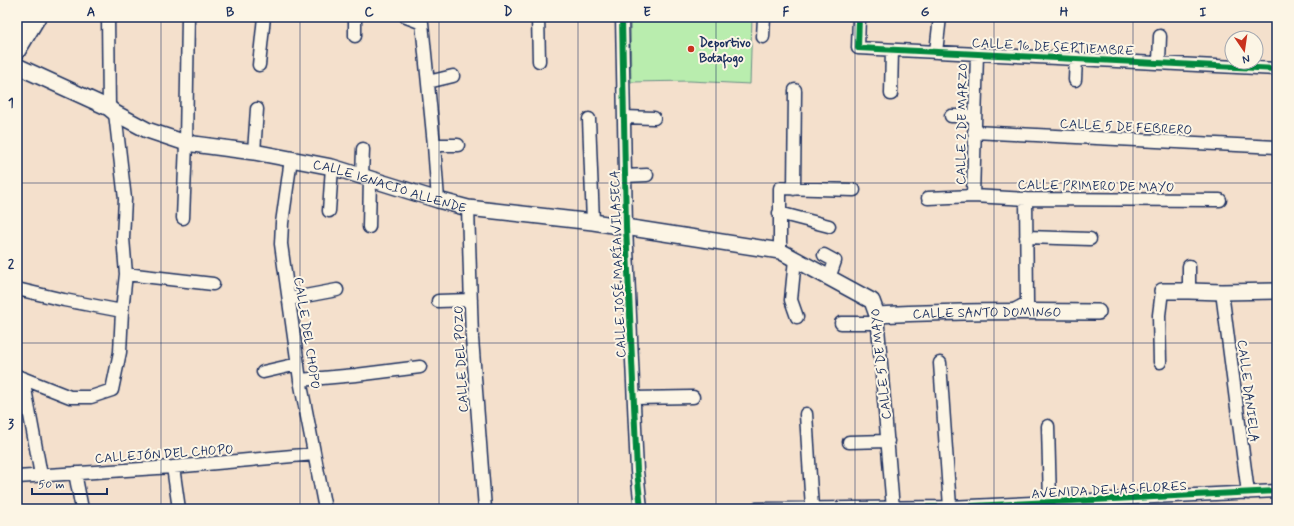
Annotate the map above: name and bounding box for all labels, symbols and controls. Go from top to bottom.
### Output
text: A [87,4,95,21]
text: B [226,4,235,21]
text: C [364,4,374,21]
text: D [504,4,513,21]
text: E [643,4,651,21]
text: F [783,4,790,21]
text: G [921,4,930,21]
text: H [1060,4,1069,21]
text: I [1200,4,1207,21]
north arrow [1224,30,1264,70]
place label: Deportivo Botafogo [699,35,751,69]
street label: CALLE 16 DE SEPTIEMBRE [971,35,1135,60]
marker: Deportivo Botafogo [686,44,696,54]
text: N [1241,51,1251,66]
street label: CALLE 2 DE MARZO [953,63,972,185]
text: 1 [8,95,14,112]
street label: CALLE 5 DE FEBRERO [1059,116,1193,139]
street label: CALLE IGNACIO ALLENDE [311,157,469,217]
street label: CALLE JOSÉ MARÍA VILASECA [606,170,630,358]
street label: CALLE PRIMERO DE MAYO [1017,177,1175,196]
text: 2 [8,256,15,273]
street label: CALLE DEL CHOPO [289,276,324,391]
street label: CALLE SANTO DOMINGO [912,304,1061,323]
street label: CALLE DEL POZO [450,305,473,413]
street label: CALLE 5 DE MAYO [867,307,896,420]
street label: CALLE DANIELA [1233,339,1262,443]
text: 3 [8,416,14,433]
street label: CALLEJÓN DEL CHOPO [94,441,234,468]
scale bar [32,470,107,496]
text: 50 m [38,477,65,493]
street label: AVENIDA DE LAS FLORES [1031,478,1187,503]

